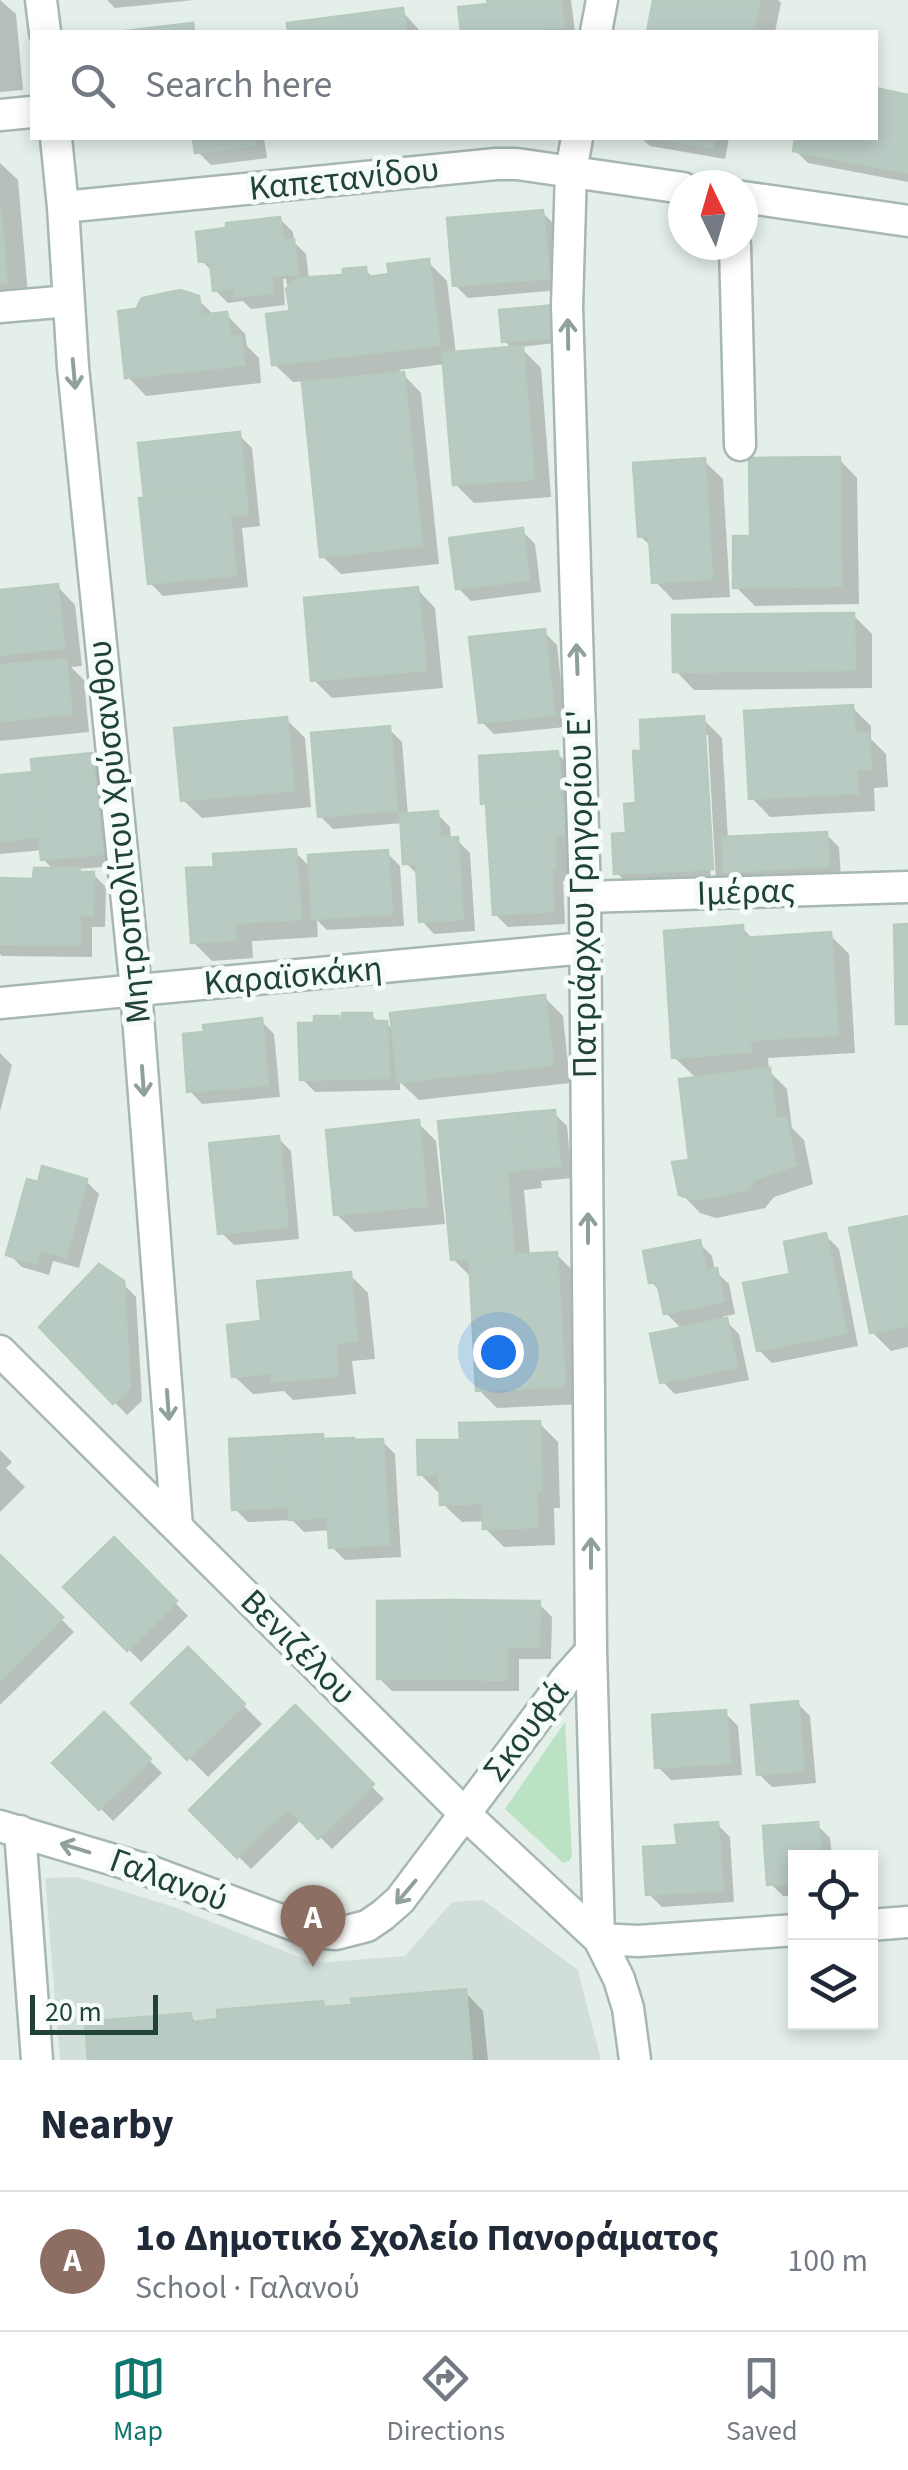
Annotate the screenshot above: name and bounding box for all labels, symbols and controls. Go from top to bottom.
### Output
search box [30,30,878,140]
icon: search [65,58,120,113]
text: Search here [145,58,332,112]
street label: Καπετανίδου [246,144,442,214]
north arrow [668,170,758,260]
one-way arrow [558,318,577,350]
one-way arrow [65,358,84,390]
street label: Μητροπολίτου Χρύσανθου [74,638,164,1026]
one-way arrow [568,643,587,675]
street label: Πατριάρχου Γρηγορίου Ε' [554,709,610,1079]
street label: Ιμέρας [696,865,796,919]
street label: Καραϊσκάκη [202,943,384,1009]
one-way arrow [133,1064,152,1096]
one-way arrow [578,1213,598,1246]
your location [473,1327,524,1378]
one-way arrow [158,1388,177,1420]
one-way arrow [581,1538,600,1570]
street label: Βενιζέλου [229,1578,367,1716]
street label: Σκουφά [471,1670,581,1792]
street label: Γαλανού [103,1836,235,1924]
one-way arrow [60,1837,92,1855]
map controls [788,1850,878,2030]
button: locate [788,1850,878,1940]
one-way arrow [395,1878,417,1904]
pin: A [280,1884,346,1967]
button: layers [788,1940,878,2030]
scale bar [30,1990,158,2034]
text: 20 m [45,1992,102,2032]
text: Nearby [40,2095,174,2155]
text: 1ο Δημοτικό Σχολείο Πανοράματος [135,2211,719,2265]
text: A [63,2238,82,2284]
text: 100 m [787,2238,868,2284]
text: School · Γαλανού [135,2265,360,2311]
tab: Map [111,2351,166,2451]
tab: Directions [387,2351,505,2451]
tab: Saved [726,2351,797,2451]

